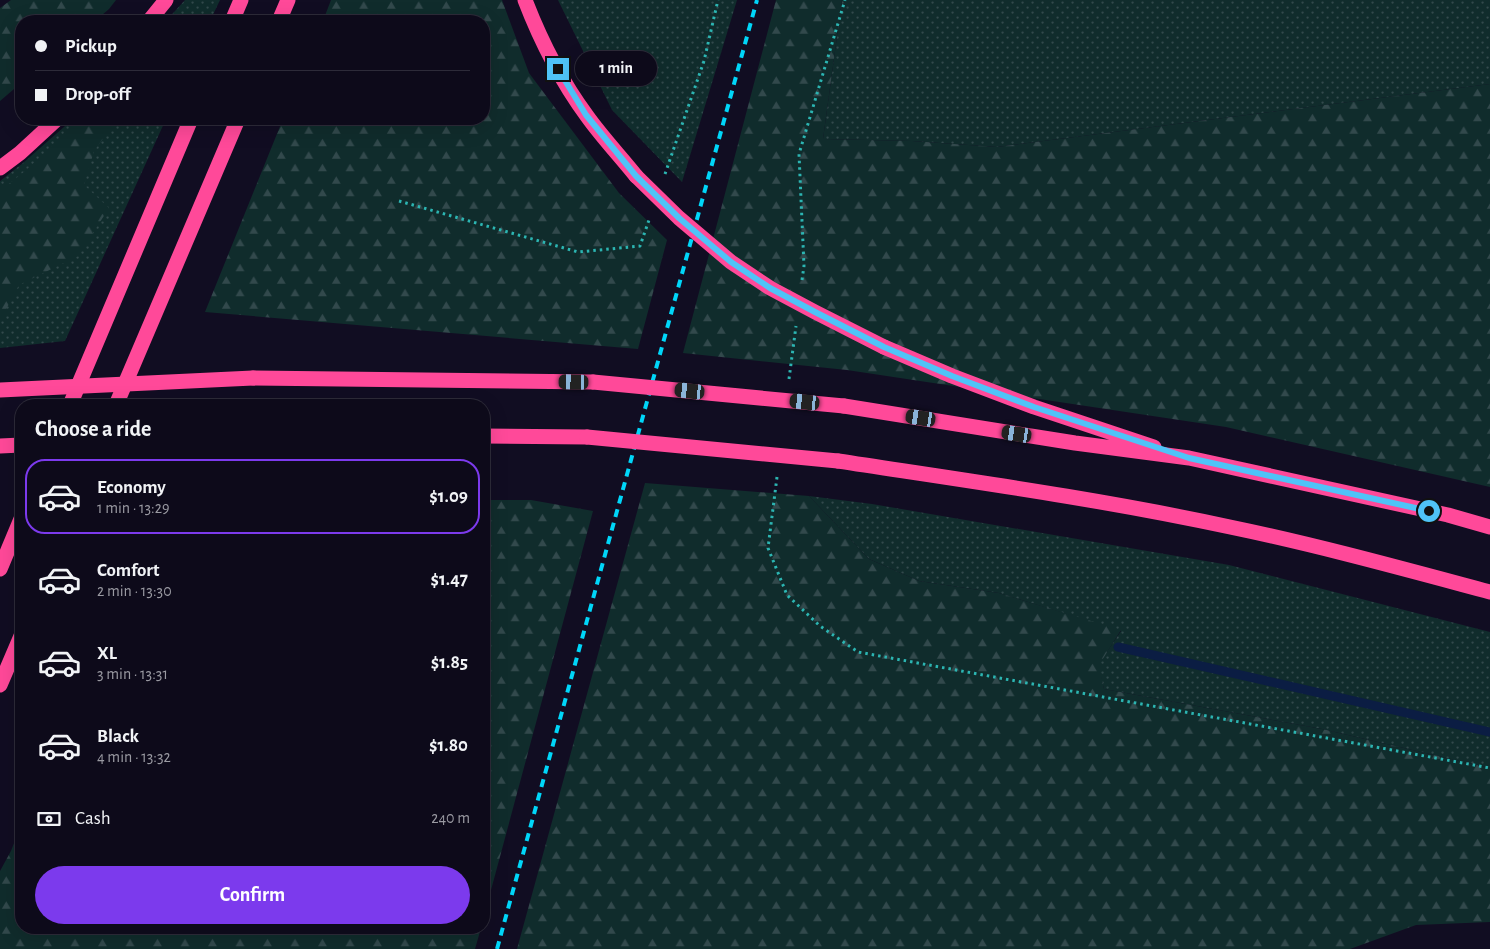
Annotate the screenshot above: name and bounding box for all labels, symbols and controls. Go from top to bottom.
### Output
text: Pickup [65,37,117,56]
callout: 1 min [576,52,658,86]
route end [547,58,569,80]
text: 1 min [599,60,633,76]
text: Drop-off [65,85,130,104]
car [558,374,589,390]
car [674,382,705,400]
car [789,393,820,411]
car [905,408,936,428]
text: Choose a ride [35,418,151,440]
car [1001,424,1032,444]
icon: car [37,474,82,519]
text: Economy [97,478,166,497]
text: $1.09 [429,487,468,506]
text: 1 min · 13:29 [97,500,170,516]
route start [1418,500,1440,522]
icon: car [37,557,82,602]
text: Comfort [97,561,159,580]
text: $1.47 [430,570,468,589]
text: 2 min · 13:30 [97,583,172,599]
icon: car [37,640,82,685]
text: XL [97,644,117,663]
text: $1.85 [431,653,468,672]
text: 3 min · 13:31 [97,666,168,682]
icon: car [37,723,82,768]
text: Black [97,727,139,746]
text: $1.80 [429,736,468,755]
text: 4 min · 13:32 [97,749,171,765]
icon: cash [35,805,63,833]
text: Cash [75,809,111,828]
text: 240 m [431,810,470,826]
button: Confirm [35,866,470,924]

